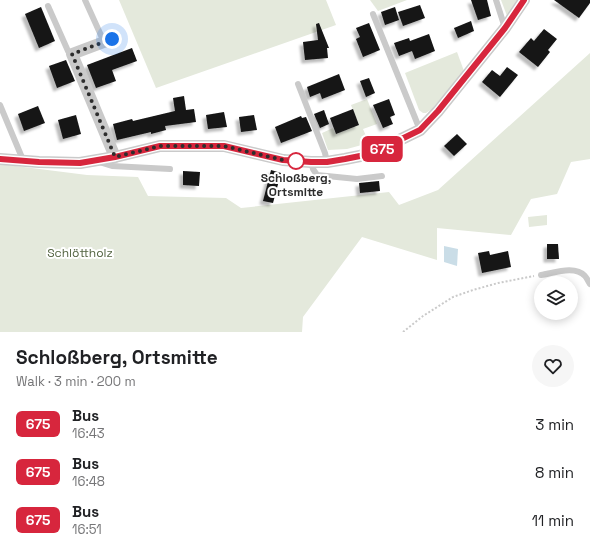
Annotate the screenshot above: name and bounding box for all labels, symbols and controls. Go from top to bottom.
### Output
your location [102,29,122,49]
line badge: 675 [359,136,405,162]
text: 675 [370,140,394,158]
marker: Schloßberg, Ortsmitte [287,152,305,170]
place label: Schloßberg, Ortsmitte [261,170,331,200]
park label: Schlöttholz [47,245,113,261]
map controls [534,276,578,320]
button: layers [534,276,578,320]
text: Schloßberg, Ortsmitte [16,345,218,370]
button: heart [532,345,574,387]
text: Walk · 3 min · 200 m [16,373,136,390]
text: Bus [72,406,99,425]
text: 675 [26,415,50,433]
text: 3 min [535,415,574,434]
text: 16:43 [72,425,105,442]
text: Bus [72,454,99,473]
text: 675 [26,463,50,481]
text: 8 min [535,463,574,482]
text: 16:48 [72,473,105,490]
text: Bus [72,502,99,521]
text: 675 [26,511,50,529]
text: 11 min [532,511,574,530]
text: 16:51 [72,521,102,538]

